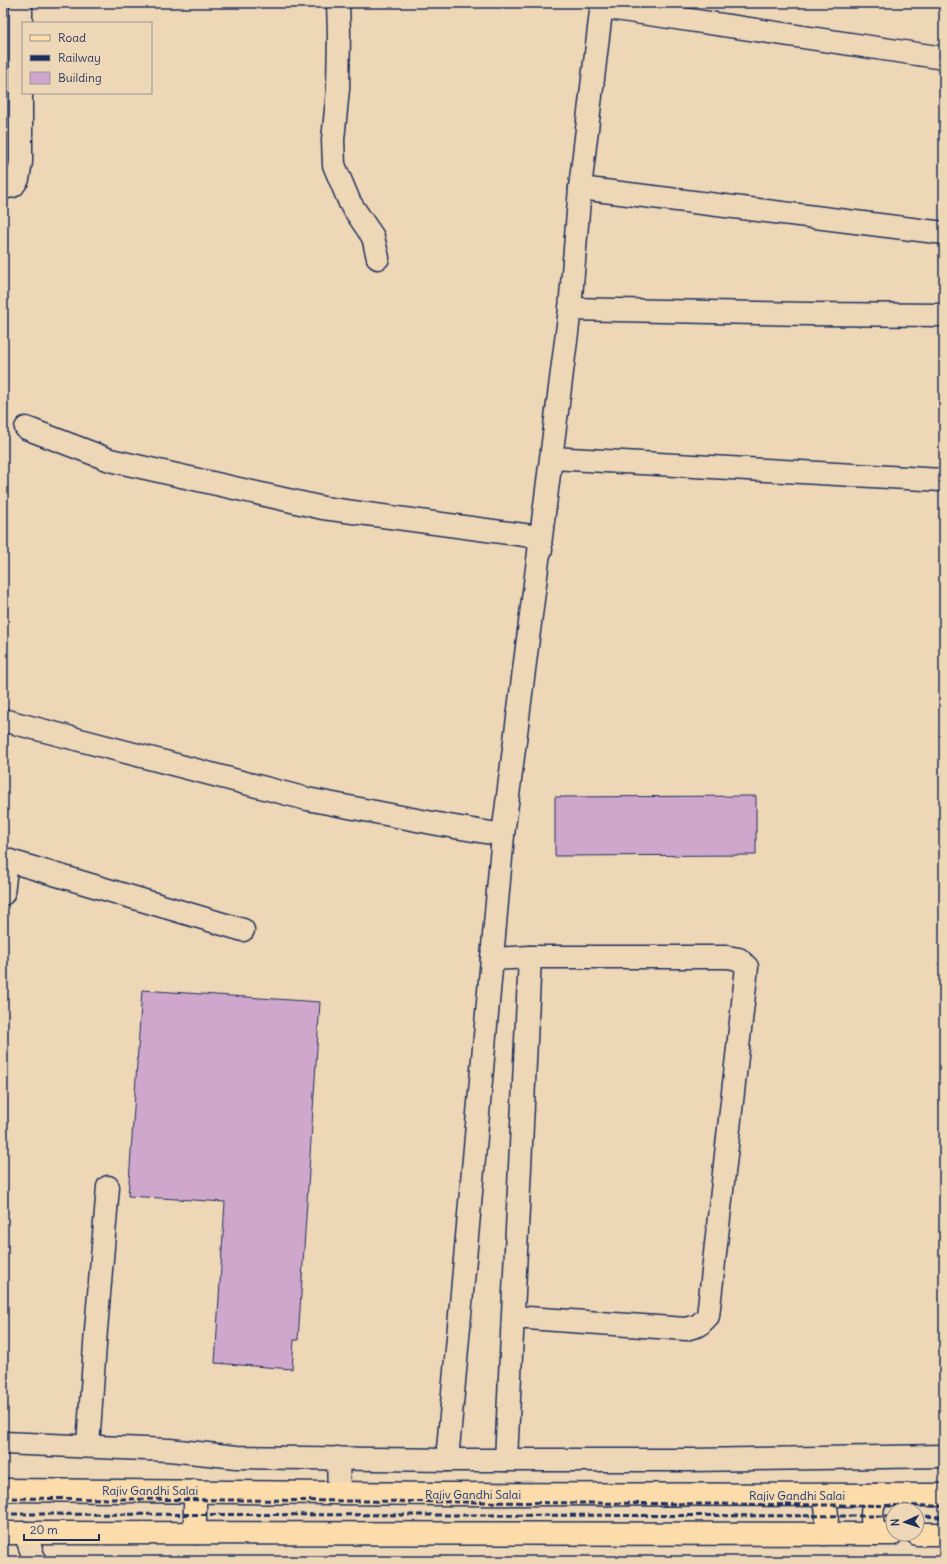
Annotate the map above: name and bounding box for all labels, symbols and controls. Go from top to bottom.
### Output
legend [22,22,152,94]
text: Road [58,30,86,45]
text: Railway [58,50,101,65]
text: Building [58,70,102,85]
street label: Rajiv Gandhi Salai [102,1483,198,1498]
street label: Rajiv Gandhi Salai [425,1487,521,1502]
street label: Rajiv Gandhi Salai [749,1488,845,1503]
north arrow [885,1502,925,1542]
scale bar [24,1516,99,1542]
text: N [888,1518,902,1527]
text: 20 m [30,1522,58,1537]

